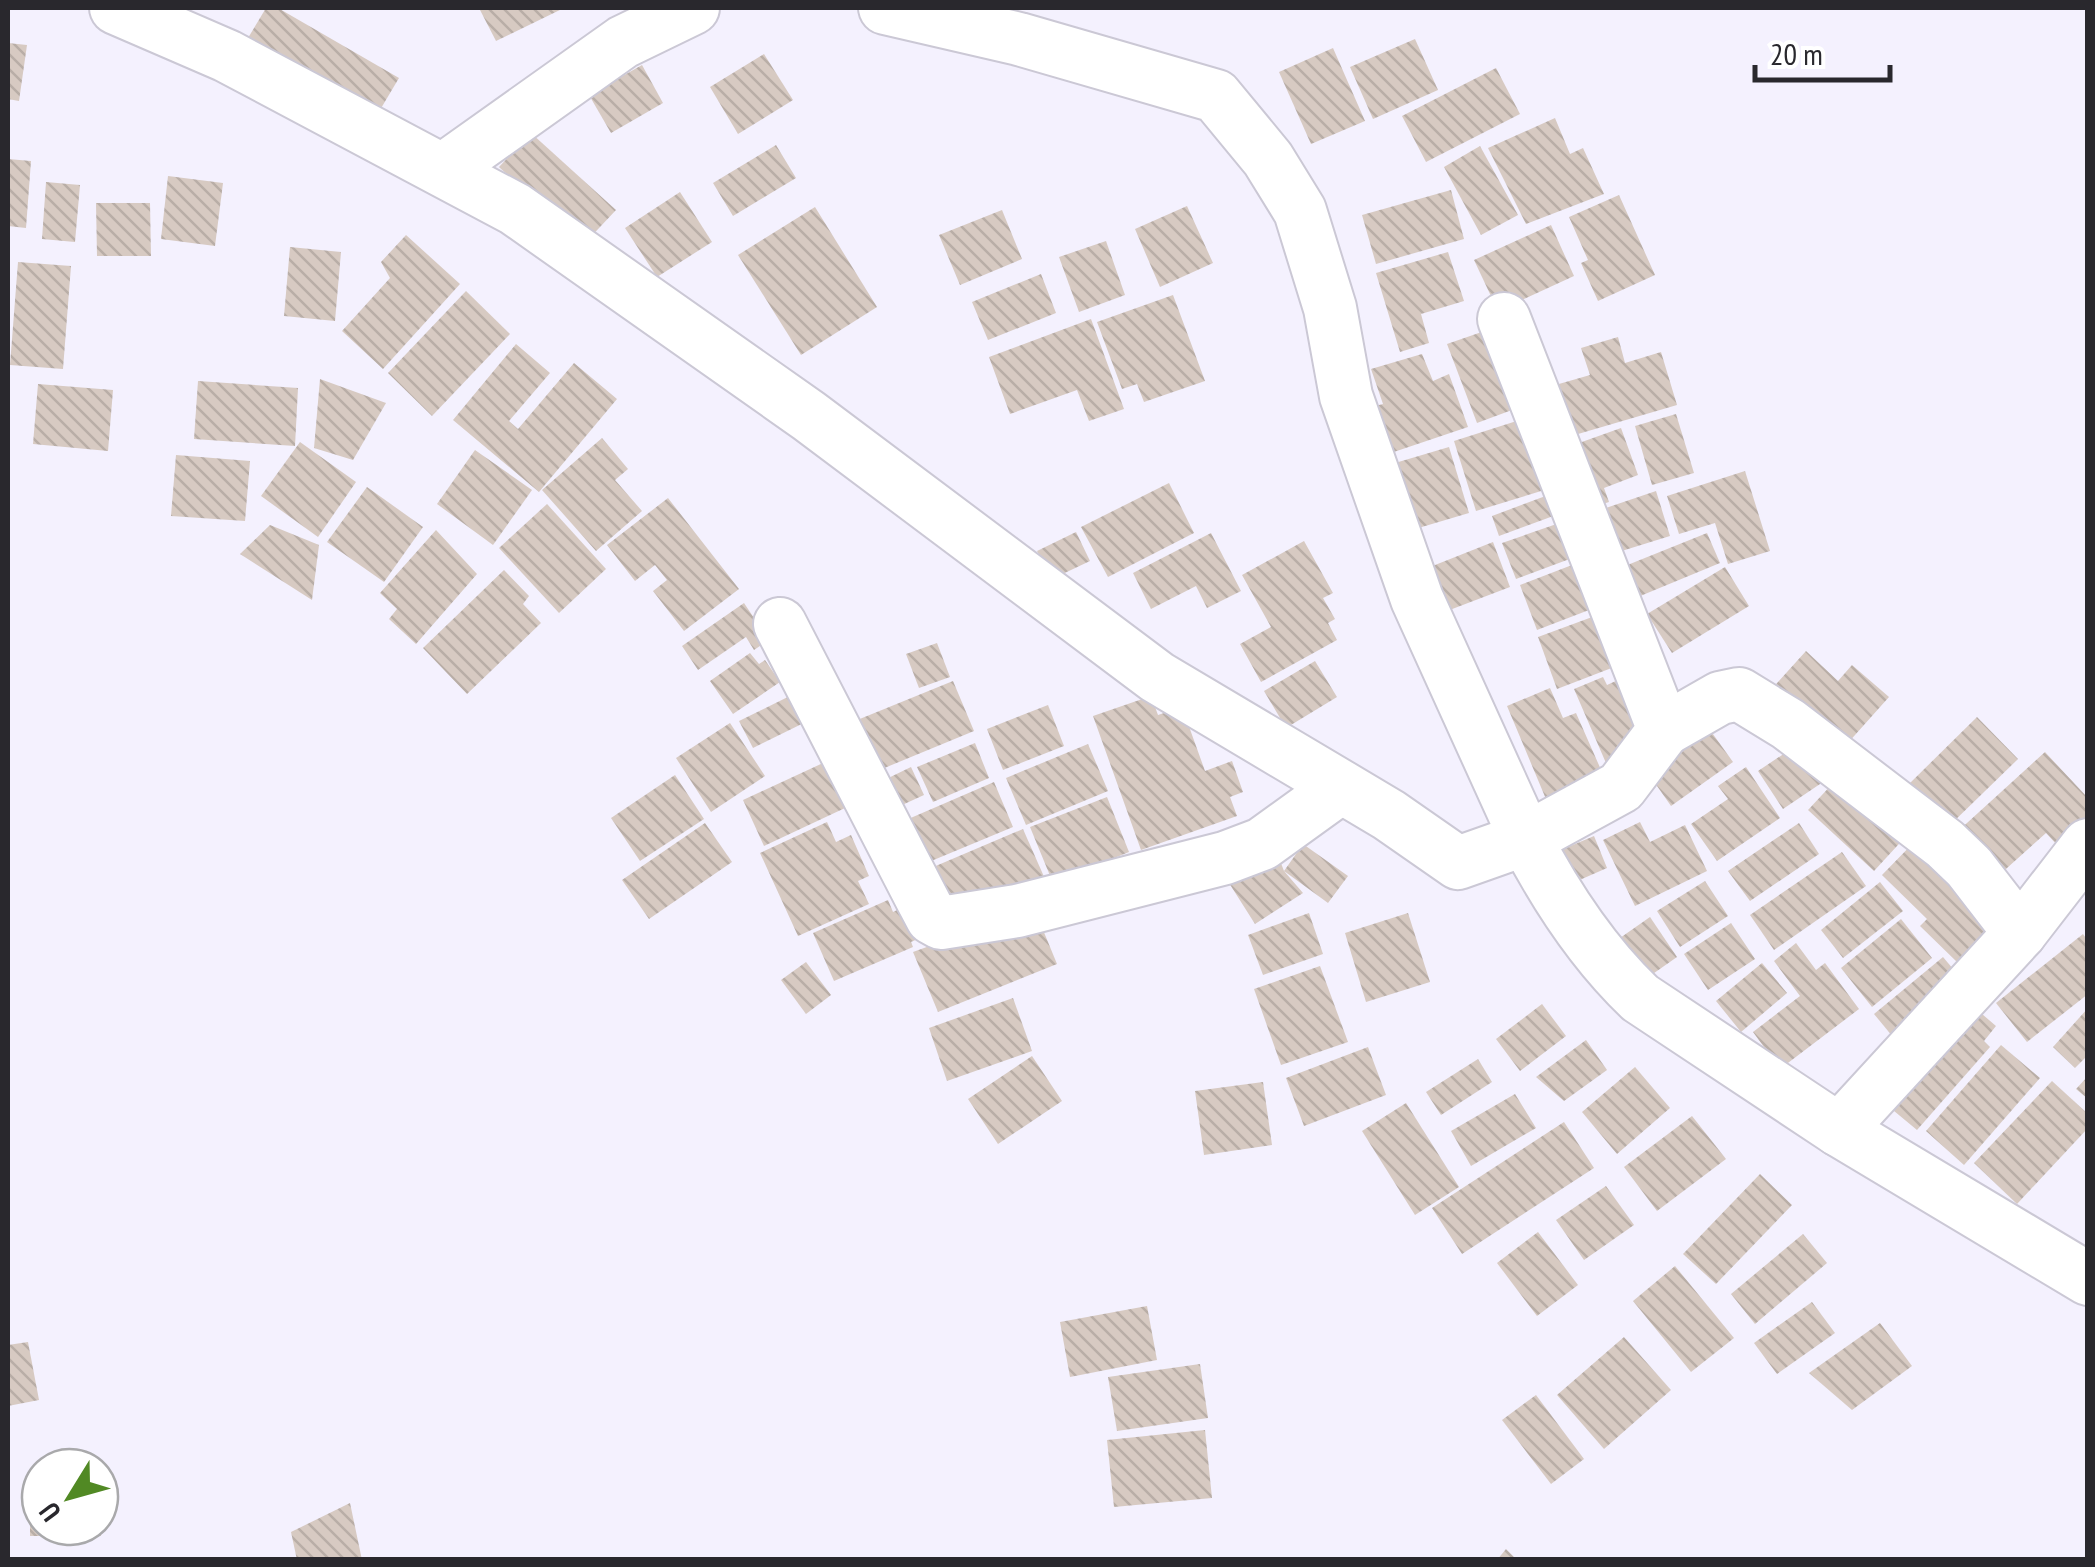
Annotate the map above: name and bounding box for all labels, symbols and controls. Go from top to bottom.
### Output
scale bar [1755,20,1890,82]
text: 20 m [1770,34,1823,73]
north arrow [20,1447,120,1547]
text: U [31,1495,69,1529]

